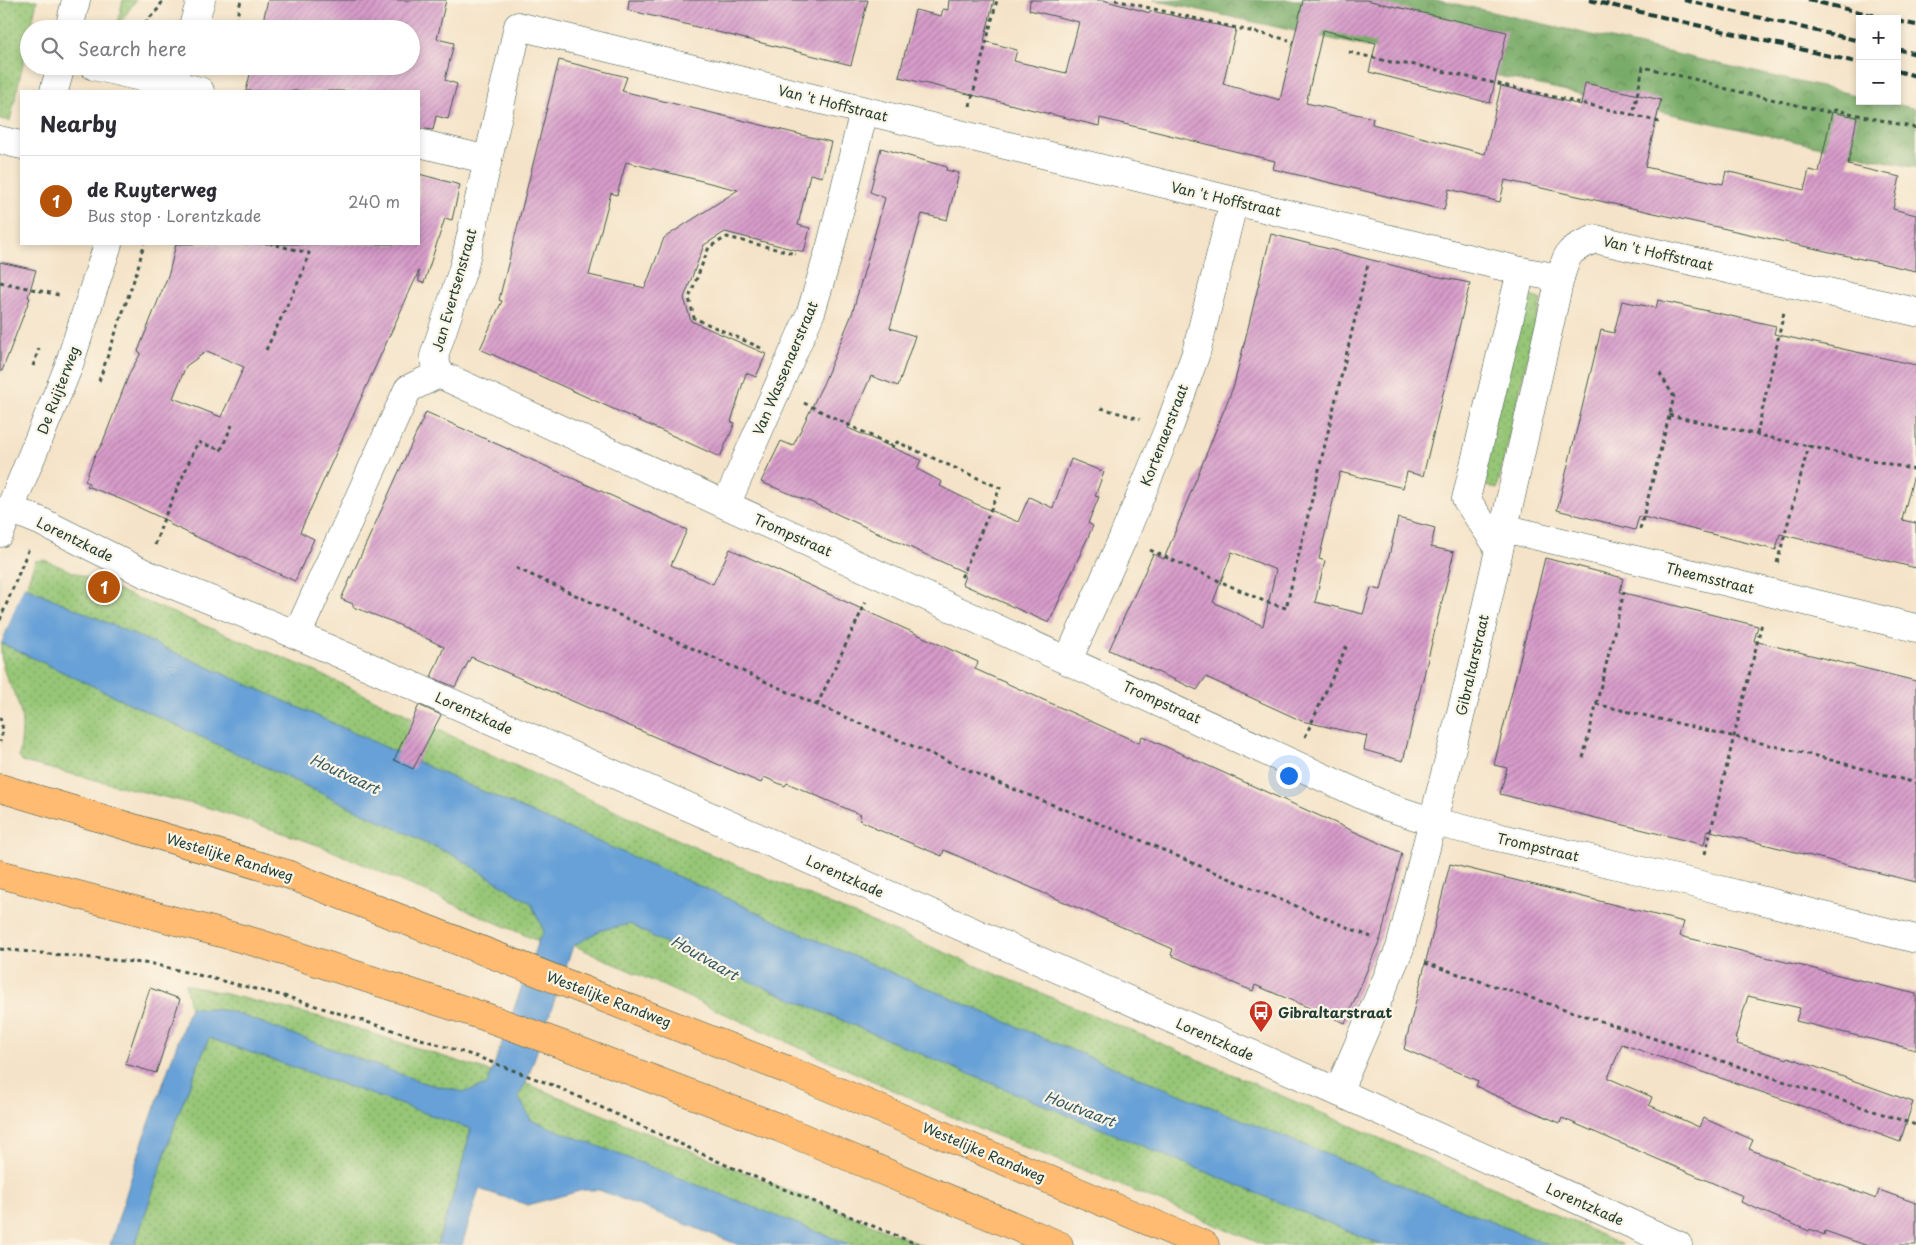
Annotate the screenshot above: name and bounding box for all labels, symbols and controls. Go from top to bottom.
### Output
map controls [1856,15,1901,105]
button: + [1856,15,1901,60]
search box [20,20,420,75]
icon: search [38,34,66,62]
text: Search here [78,34,187,62]
button: − [1856,60,1901,105]
street label: Van 't Hoffstraat [776,79,890,127]
text: Nearby [40,107,117,139]
text: de Ruyterweg [87,175,217,203]
street label: Van 't Hoffstraat [1169,176,1283,222]
text: 1 [52,189,60,213]
text: 240 m [348,189,400,213]
text: Bus stop · Lorentzkade [87,203,261,227]
street label: Jan Evertsenstraat [426,226,482,354]
street label: Van 't Hoffstraat [1601,230,1715,276]
street label: Van Wassenaerstraat [747,297,823,438]
street label: De Ruijterweg [31,343,85,437]
street label: Kortenaerstraat [1135,381,1193,489]
street label: Trompstraat [751,508,836,562]
street label: Lorentzkade [33,511,117,567]
street label: Theemsstraat [1664,557,1757,599]
pin: 1 [88,568,120,606]
street label: Gibraltarstraat [1450,612,1494,718]
street label: Trompstraat [1120,675,1205,729]
street label: Lorentzkade [432,686,516,740]
water label: Houtvaart [307,747,385,800]
your location [1276,763,1302,789]
street label: Trompstraat [1495,827,1581,867]
street label: Westelijke Randweg [164,828,296,886]
street label: Lorentzkade [803,849,887,903]
water label: Houtvaart [667,929,744,986]
street label: Westelijke Randweg [544,966,674,1032]
bus stop icon: Gibraltarstraat [1248,999,1274,1033]
place label: Gibraltarstraat [1278,1002,1392,1023]
street label: Lorentzkade [1173,1012,1257,1066]
water label: Houtvaart [1041,1084,1120,1133]
street label: Westelijke Randweg [919,1117,1049,1187]
street label: Lorentzkade [1543,1177,1627,1231]

